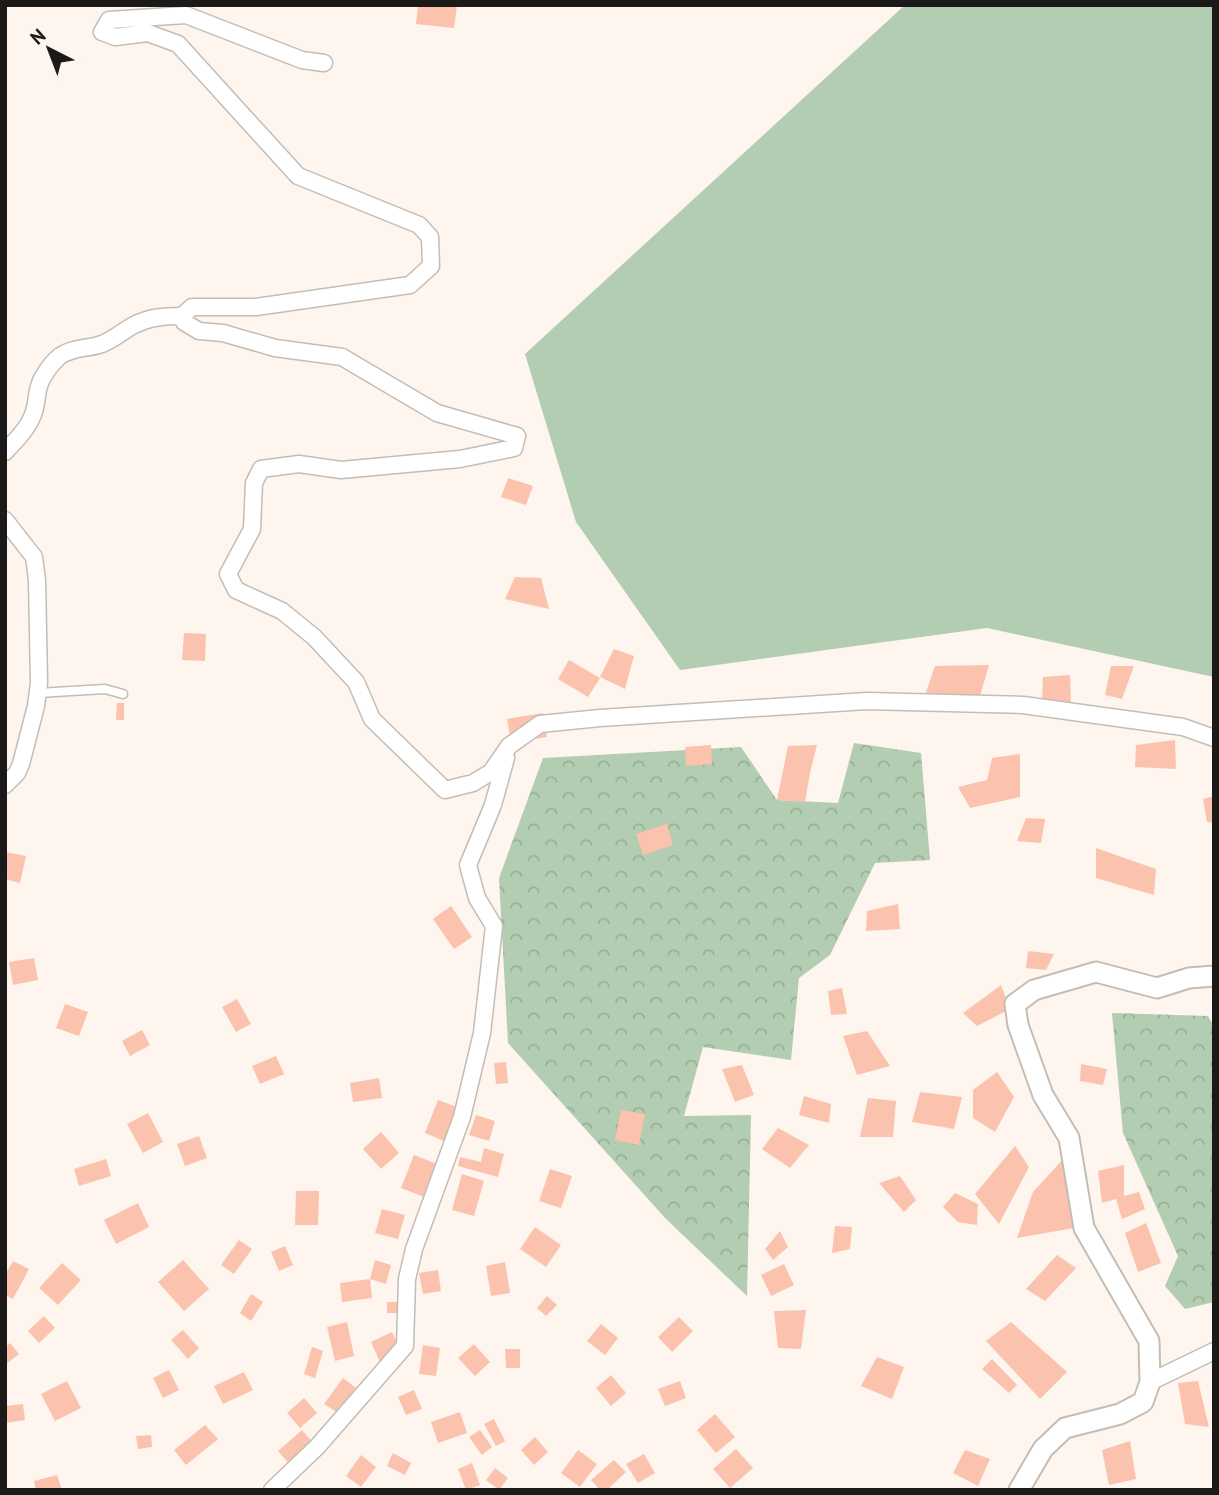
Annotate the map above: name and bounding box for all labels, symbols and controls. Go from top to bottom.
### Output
north arrow [14,14,84,84]
text: N [25,23,50,49]

